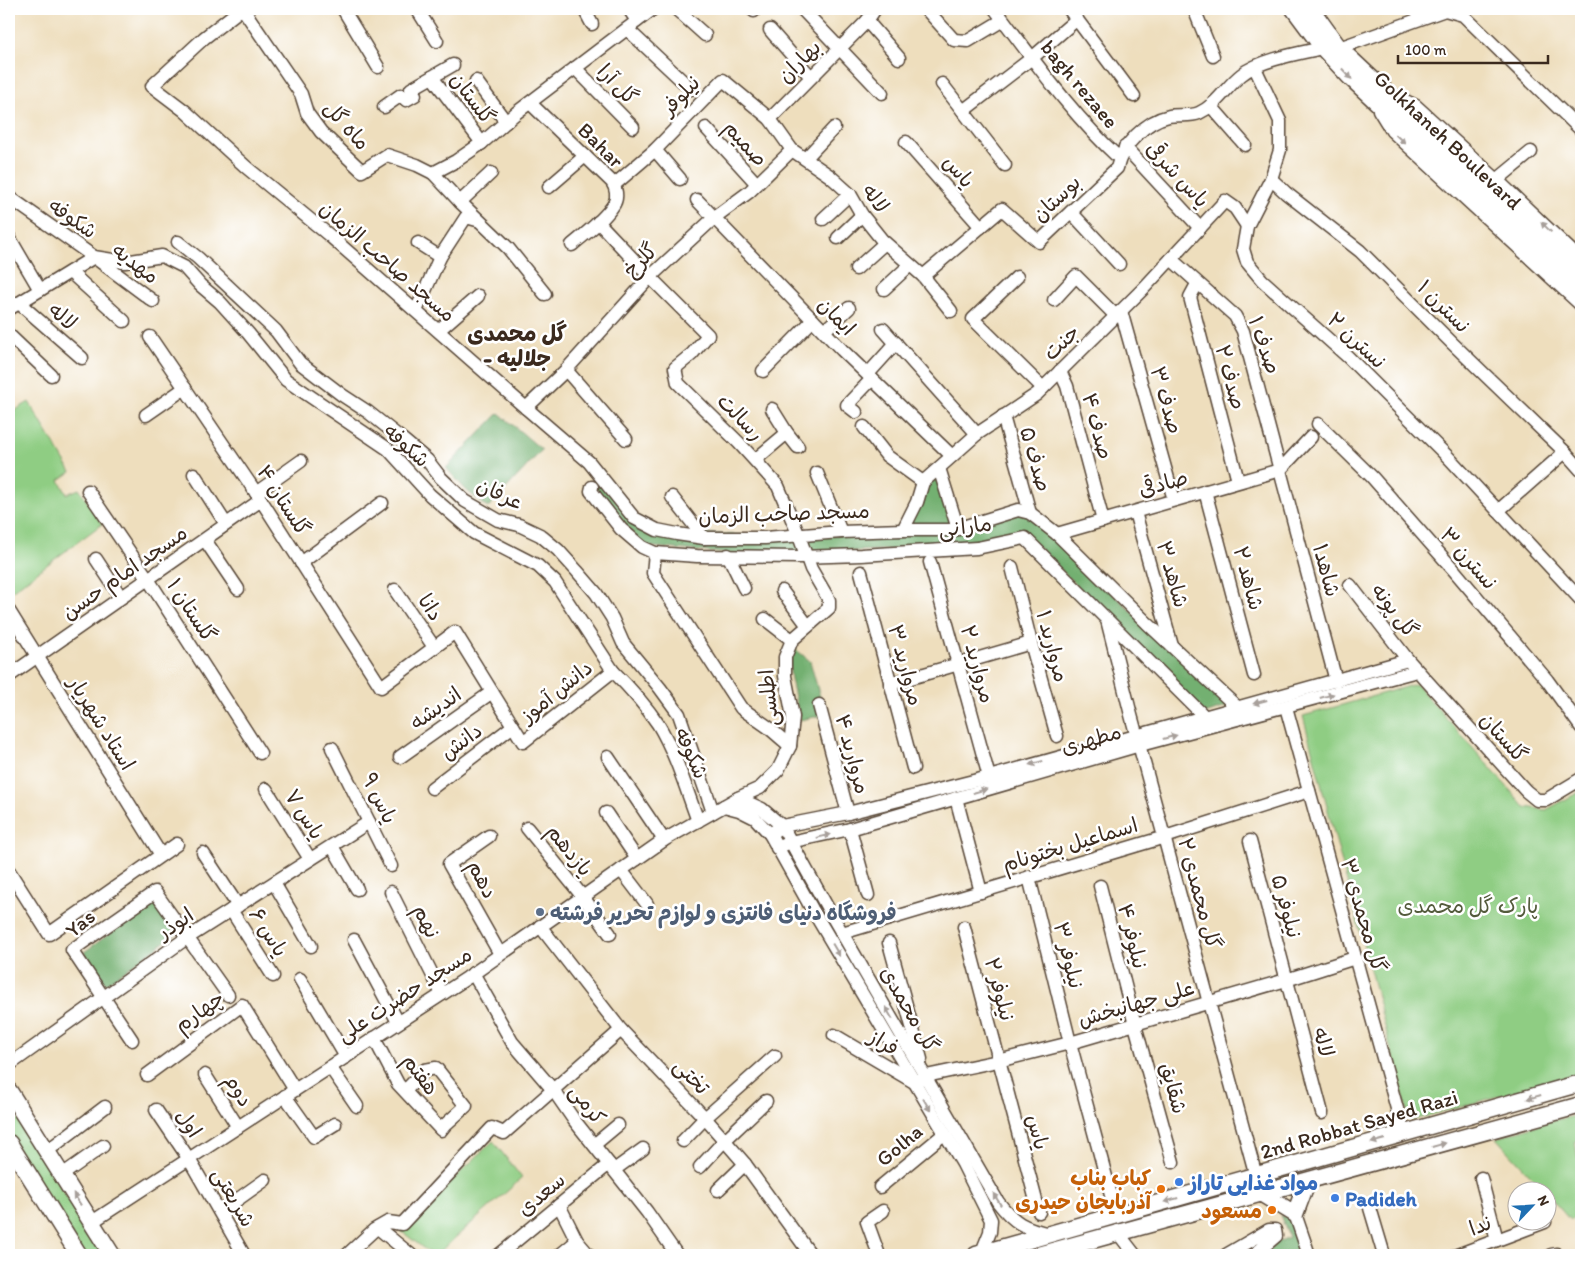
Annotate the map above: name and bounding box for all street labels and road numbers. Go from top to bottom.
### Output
street label: بهاران [772,34,826,88]
street label: bagh rezaee [1036,35,1124,133]
street label: گل آرا [593,58,643,110]
street label: Golkhaneh Boulevard [1369,65,1527,215]
street label: گلستان [445,67,501,129]
street label: نیلوفر [654,70,706,123]
street label: ماه گل [318,95,376,155]
street label: صمیم [716,115,773,174]
street label: Bahar [573,117,629,173]
street label: یاس شرقی [1141,136,1215,212]
street label: یاس [938,149,980,193]
street label: بوستان [1027,169,1086,227]
street label: لاله [857,179,895,217]
street label: شکوفه [43,192,102,244]
street label: مسجد صاحب الزمان [314,195,461,328]
street label: مهدیه [108,237,164,289]
street label: گلرخ [618,238,664,284]
street label: نسترن ۱ [1412,274,1476,338]
street label: ایمان [813,292,861,340]
street label: لاله [44,297,82,335]
street label: نسترن ۲ [1322,307,1392,373]
street label: صدف ۱ [1243,313,1287,377]
street label: جنت [1038,319,1084,365]
street label: صدف ۲ [1210,342,1252,412]
street label: صدف ۳ [1145,363,1189,437]
street label: رسالت [712,388,770,446]
street label: صدف ۴ [1077,390,1119,462]
street label: شکوفه [378,418,435,473]
street label: صدف ۵ [1015,424,1057,494]
street label: گلستان ۴ [252,460,316,540]
street label: صادقی [1135,464,1191,502]
street label: عرفان [473,472,527,514]
street label: مسجد صاحب الزمان [698,498,870,529]
street label: مارانی [937,510,993,544]
street label: مسجد امام حسن [56,519,194,628]
street label: نسترن ۳ [1435,522,1503,594]
street label: شاهد ۳ [1152,538,1194,610]
street label: شاهد۱ [1308,541,1346,599]
street label: شاهد ۲ [1229,543,1269,613]
street label: گلستان ۱ [162,573,222,647]
street label: گل پونه [1365,578,1424,643]
street label: دانا [413,589,449,625]
street label: مروارید ۱ [1031,607,1075,685]
street label: مروارید ۳ [883,622,929,708]
street label: مروارید ۲ [956,622,1000,706]
street label: دانش آموز [513,654,598,730]
street label: اطلسی [753,668,785,728]
street label: استاد شهریار [62,670,141,774]
street label: اندیشه [404,681,466,735]
street label: گلستان [1475,707,1533,767]
street label: مروارید ۴ [830,711,876,797]
street label: دانش [435,717,487,765]
street label: مطهری [1058,718,1124,760]
street label: شکوفه [669,724,714,783]
street label: یاس ۹ [357,769,403,827]
street label: یاس ۷ [280,784,330,844]
street label: اسماعیل بختونام [999,812,1142,880]
street label: یازدهم [538,819,598,883]
street label: گل محمدی ۲ [1173,835,1227,951]
street label: گل محمدی ۳ [1336,855,1392,975]
street label: دهم [459,856,503,904]
street label: نیلوفر ۵ [1265,871,1307,941]
street label: نهم [405,900,446,944]
street label: نیلوفر ۴ [1111,901,1153,972]
street label: ابوذر [150,902,199,946]
street label: یاس ۶ [244,903,294,961]
street label: Yas [60,904,100,942]
street label: نیلوفر ۳ [1047,919,1089,991]
street label: مسجد حضرت علی [332,941,477,1049]
street label: نیلوفر ۲ [978,955,1020,1024]
street label: گل محمدی [875,961,945,1057]
street label: علی جهانبخش [1075,974,1198,1033]
street label: چهارم [169,985,231,1041]
street label: فراز [863,1023,904,1060]
street label: لاله [1308,1025,1340,1059]
street label: هفتم [394,1049,445,1102]
street label: تختی [667,1053,716,1101]
street label: شقایق [1155,1060,1193,1116]
street label: دوم [216,1069,259,1113]
street label: کرمی [563,1079,611,1131]
street label: 2nd Robbat Sayed Razi [1257,1084,1461,1164]
street label: اول [171,1104,207,1142]
street label: یاس [1021,1112,1055,1152]
street label: Golha [871,1119,927,1171]
street label: شریعتی [205,1163,261,1232]
street label: سعدی [512,1167,570,1221]
street label: ندا [1465,1209,1495,1241]

